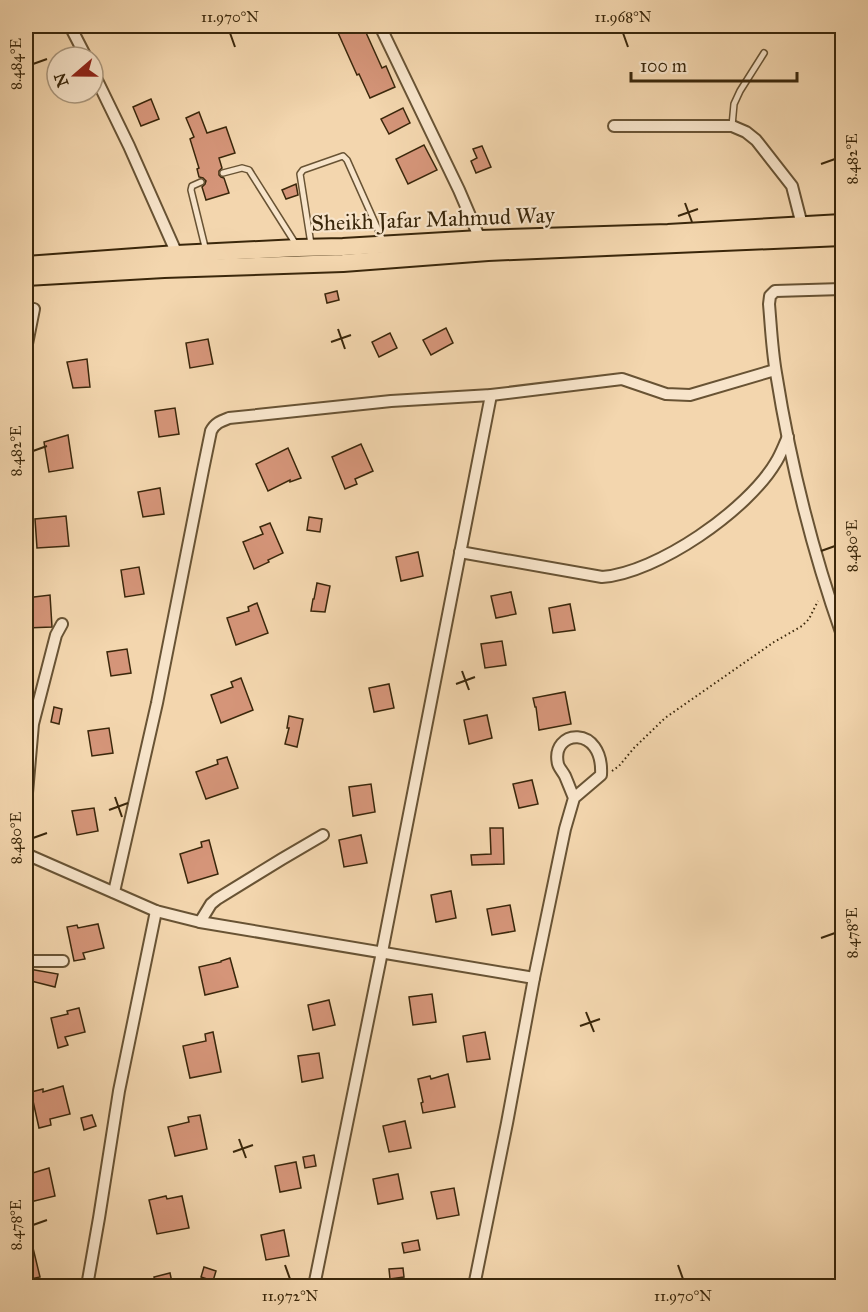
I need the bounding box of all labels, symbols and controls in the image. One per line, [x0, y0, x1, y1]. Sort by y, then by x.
text: 11.970°N [201, 8, 259, 26]
text: 11.968°N [595, 8, 652, 26]
text: 8.484°E [7, 38, 25, 90]
north arrow [45, 45, 105, 105]
scale bar [631, 45, 798, 83]
text: 100 m [640, 55, 687, 77]
text: N [50, 70, 73, 90]
text: 8.482°E [843, 133, 861, 185]
street label: Sheikh Jafar Mahmud Way [311, 201, 556, 237]
text: 8.482°E [7, 425, 25, 477]
text: 8.480°E [843, 520, 861, 572]
text: 8.480°E [7, 812, 25, 864]
text: 8.478°E [843, 907, 861, 959]
text: 8.478°E [7, 1199, 25, 1251]
text: 11.972°N [262, 1287, 319, 1305]
text: 11.970°N [654, 1287, 712, 1305]

